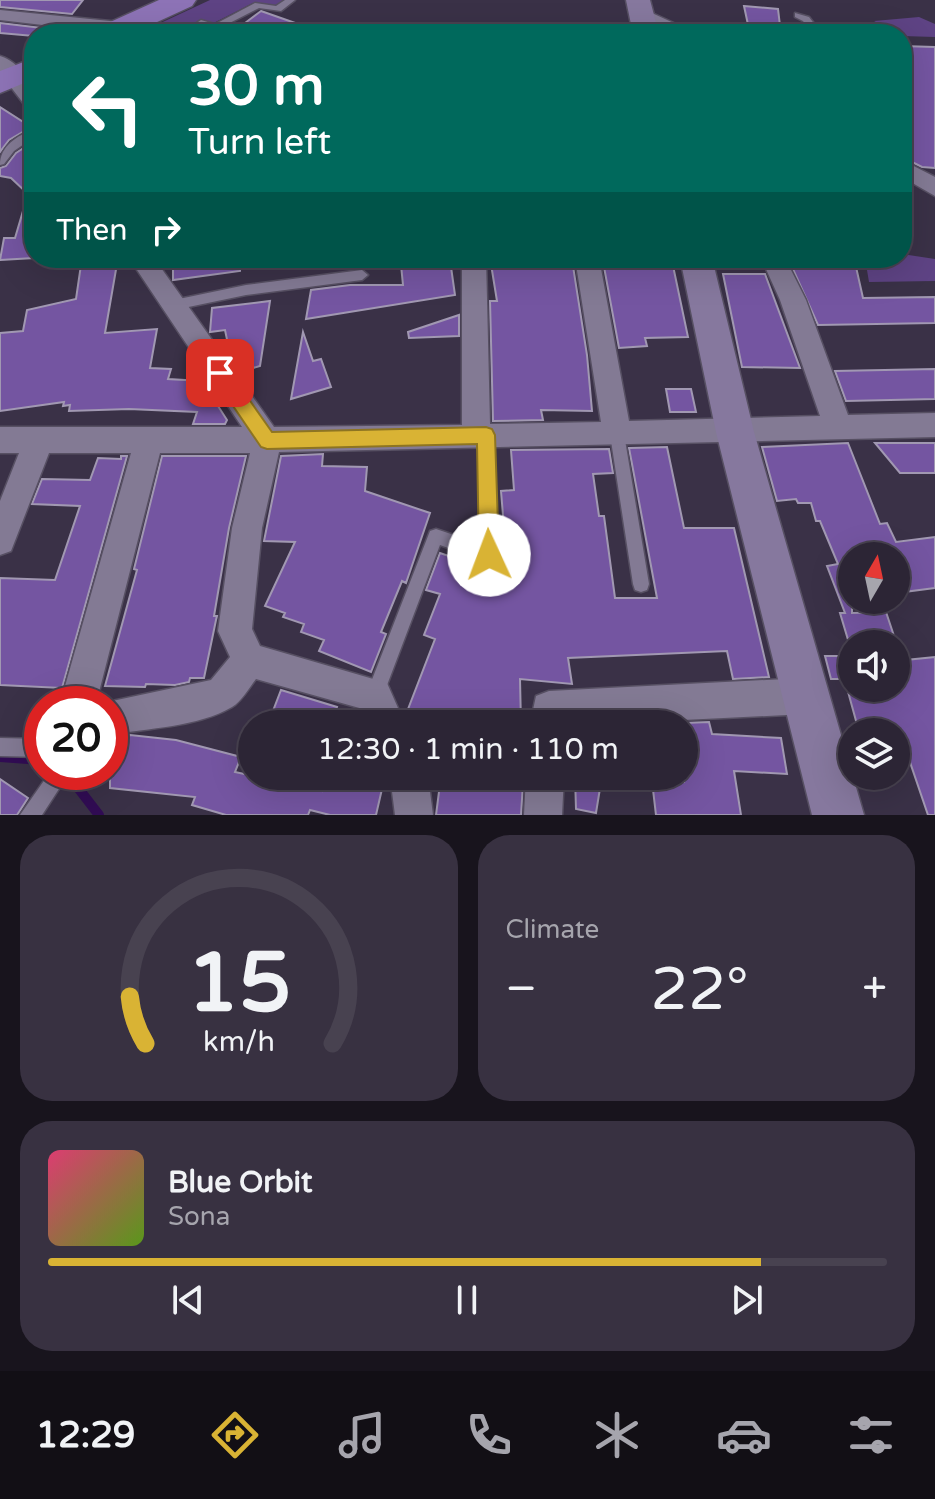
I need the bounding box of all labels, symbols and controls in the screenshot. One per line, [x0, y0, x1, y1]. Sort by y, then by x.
text: 30 m [188, 53, 324, 120]
icon: left [56, 56, 160, 160]
text: Turn left [188, 121, 331, 164]
icon: right [144, 208, 188, 252]
text: Then [56, 212, 128, 249]
pin [186, 339, 254, 407]
icon: arrive [198, 351, 242, 395]
position arrow [447, 513, 531, 597]
north arrow [838, 542, 910, 614]
map controls [838, 542, 910, 790]
button: sound [838, 630, 910, 702]
speed limit sign: 20 [24, 686, 128, 790]
button: layers [838, 718, 910, 790]
text: 12:30 · 1 min · 110 m [317, 731, 619, 768]
text: Climate [506, 914, 599, 945]
text: 15 [187, 934, 291, 1034]
text: 22° [651, 954, 749, 1026]
text: − [506, 963, 537, 1016]
text: + [862, 963, 887, 1016]
text: km/h [203, 1025, 275, 1059]
text: Blue Orbit [168, 1164, 313, 1201]
text: Sona [168, 1201, 230, 1232]
icon: previous [166, 1278, 210, 1322]
icon: pause [445, 1278, 489, 1322]
icon: next [725, 1278, 769, 1322]
icon: directions [207, 1407, 263, 1463]
icon: music [334, 1407, 390, 1463]
icon: phone [461, 1407, 517, 1463]
icon: climate [589, 1407, 645, 1463]
icon: car [716, 1407, 772, 1463]
icon: filters [843, 1407, 899, 1463]
text: 12:29 [36, 1414, 135, 1457]

